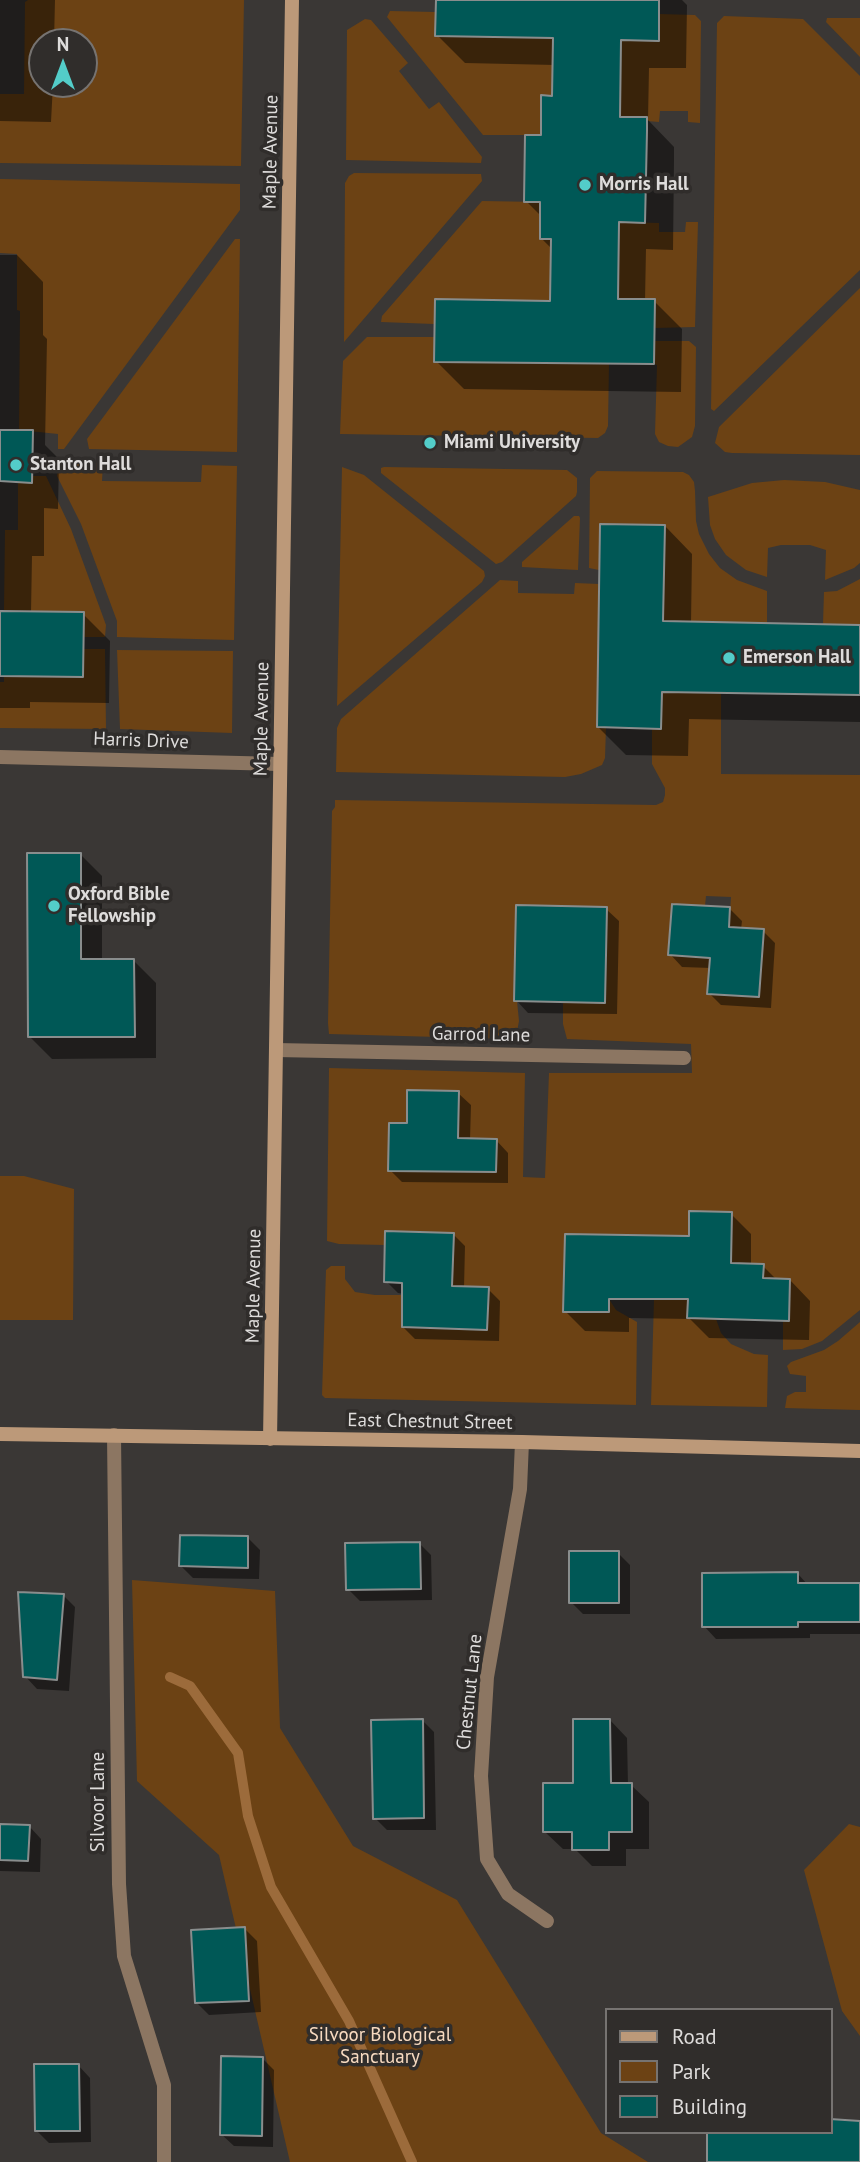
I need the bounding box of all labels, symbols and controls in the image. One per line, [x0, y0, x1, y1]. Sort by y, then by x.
north arrow [28, 28, 98, 98]
text: N [57, 32, 69, 56]
street label: Maple Avenue [259, 95, 283, 209]
place label: Morris Hall [599, 174, 689, 196]
marker: Morris Hall [577, 177, 593, 193]
place label: Miami University [444, 432, 580, 454]
marker: Miami University [422, 435, 438, 451]
place label: Stanton Hall [30, 454, 131, 476]
marker: Stanton Hall [8, 457, 24, 473]
place label: Emerson Hall [743, 647, 851, 669]
marker: Emerson Hall [721, 650, 737, 666]
street label: Maple Avenue [250, 662, 274, 776]
street label: Harris Drive [93, 728, 189, 754]
place label: Oxford Bible Fellowship [68, 884, 170, 928]
marker: Oxford Bible Fellowship [46, 898, 62, 914]
street label: Garrod Lane [432, 1023, 530, 1047]
street label: Maple Avenue [242, 1229, 266, 1343]
street label: East Chestnut Street [347, 1409, 513, 1435]
street label: Chestnut Lane [453, 1633, 487, 1751]
street label: Silvoor Lane [88, 1752, 110, 1852]
legend [604, 2008, 832, 2134]
text: Road [672, 2023, 716, 2050]
park label: Silvoor Biological Sanctuary [309, 2025, 451, 2069]
text: Park [672, 2058, 711, 2085]
text: Building [672, 2093, 747, 2120]

